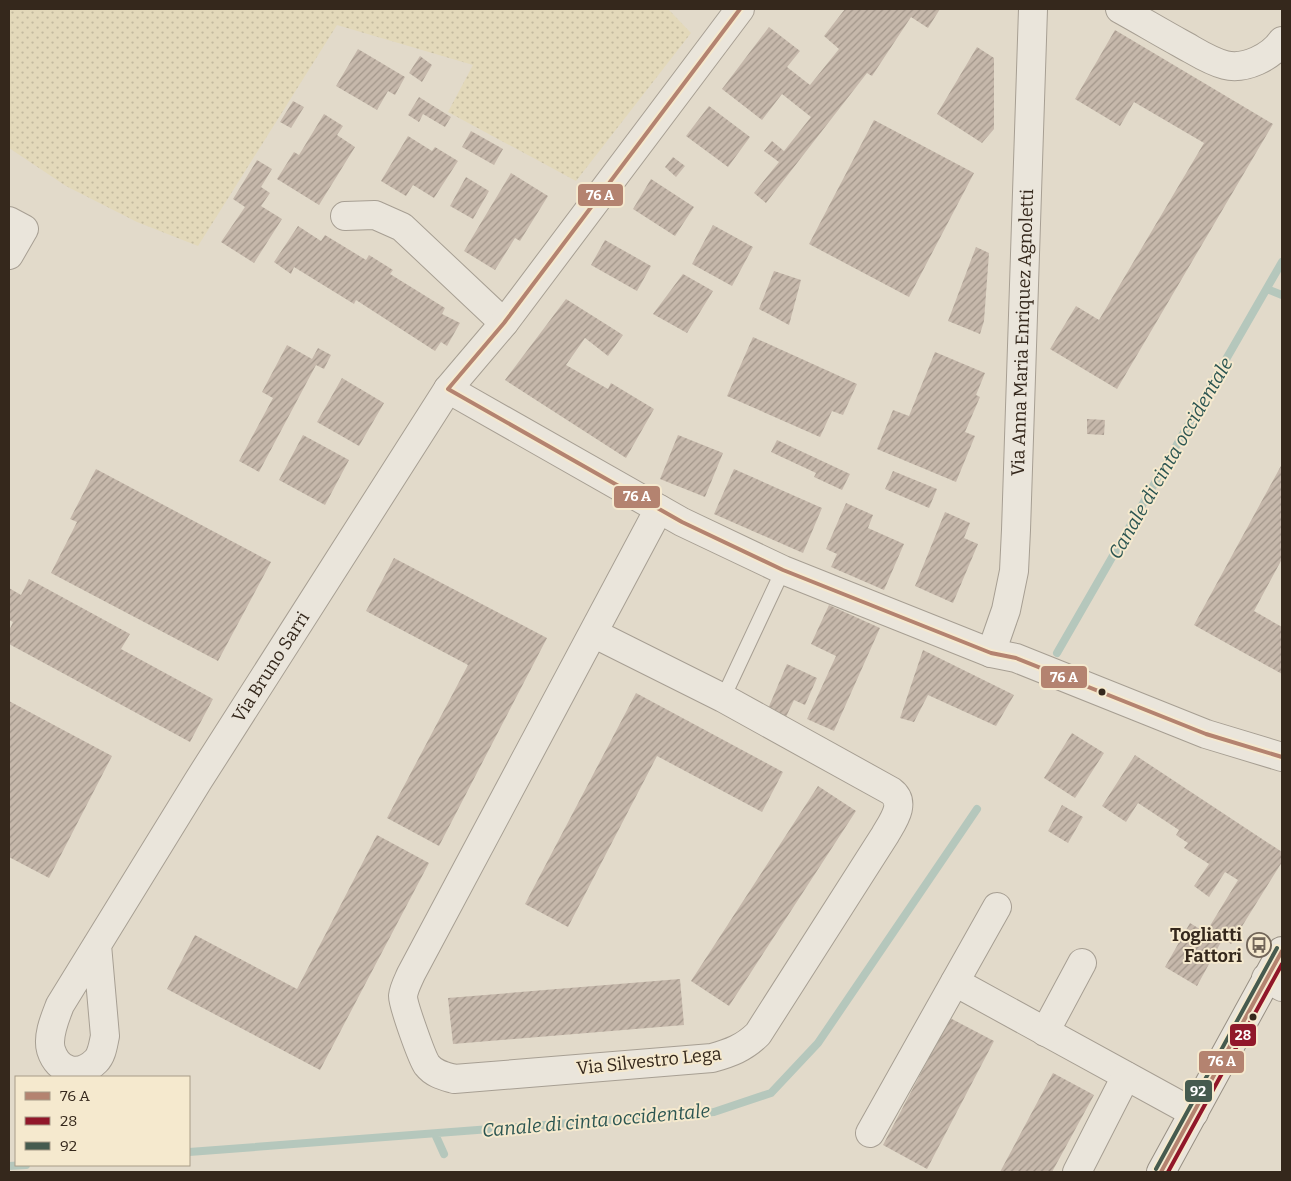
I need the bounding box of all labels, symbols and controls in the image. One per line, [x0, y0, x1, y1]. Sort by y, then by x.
line badge: 76 A [577, 183, 624, 207]
text: 76 A [586, 187, 614, 204]
street label: Via Anna Maria Enriquez Agnoletti [1007, 188, 1038, 477]
water label: Canale di cinta occidentale [1103, 353, 1238, 563]
line badge: 76 A [613, 485, 661, 509]
text: 76 A [623, 488, 651, 505]
street label: Via Bruno Sarri [227, 607, 314, 726]
line badge: 76 A [1040, 665, 1088, 689]
text: 76 A [1050, 669, 1078, 686]
unlabelled marker [1097, 687, 1107, 697]
place label: Togliatti Fattori [1170, 924, 1242, 967]
bus stop icon: Togliatti Fattori [1246, 932, 1272, 958]
unlabelled marker [1248, 1012, 1258, 1022]
line badge: 28 [1229, 1023, 1257, 1047]
text: 28 [1235, 1027, 1251, 1044]
street label: Via Silvestro Lega [575, 1042, 723, 1080]
line badge: 76 A [1198, 1050, 1245, 1074]
text: 76 A [1208, 1053, 1236, 1070]
legend [15, 1076, 190, 1166]
line badge: 92 [1184, 1079, 1213, 1103]
text: 92 [1190, 1083, 1206, 1100]
text: 76 A [60, 1087, 90, 1105]
water label: Canale di cinta occidentale [481, 1099, 711, 1142]
text: 28 [60, 1112, 77, 1130]
text: 92 [60, 1137, 77, 1155]

